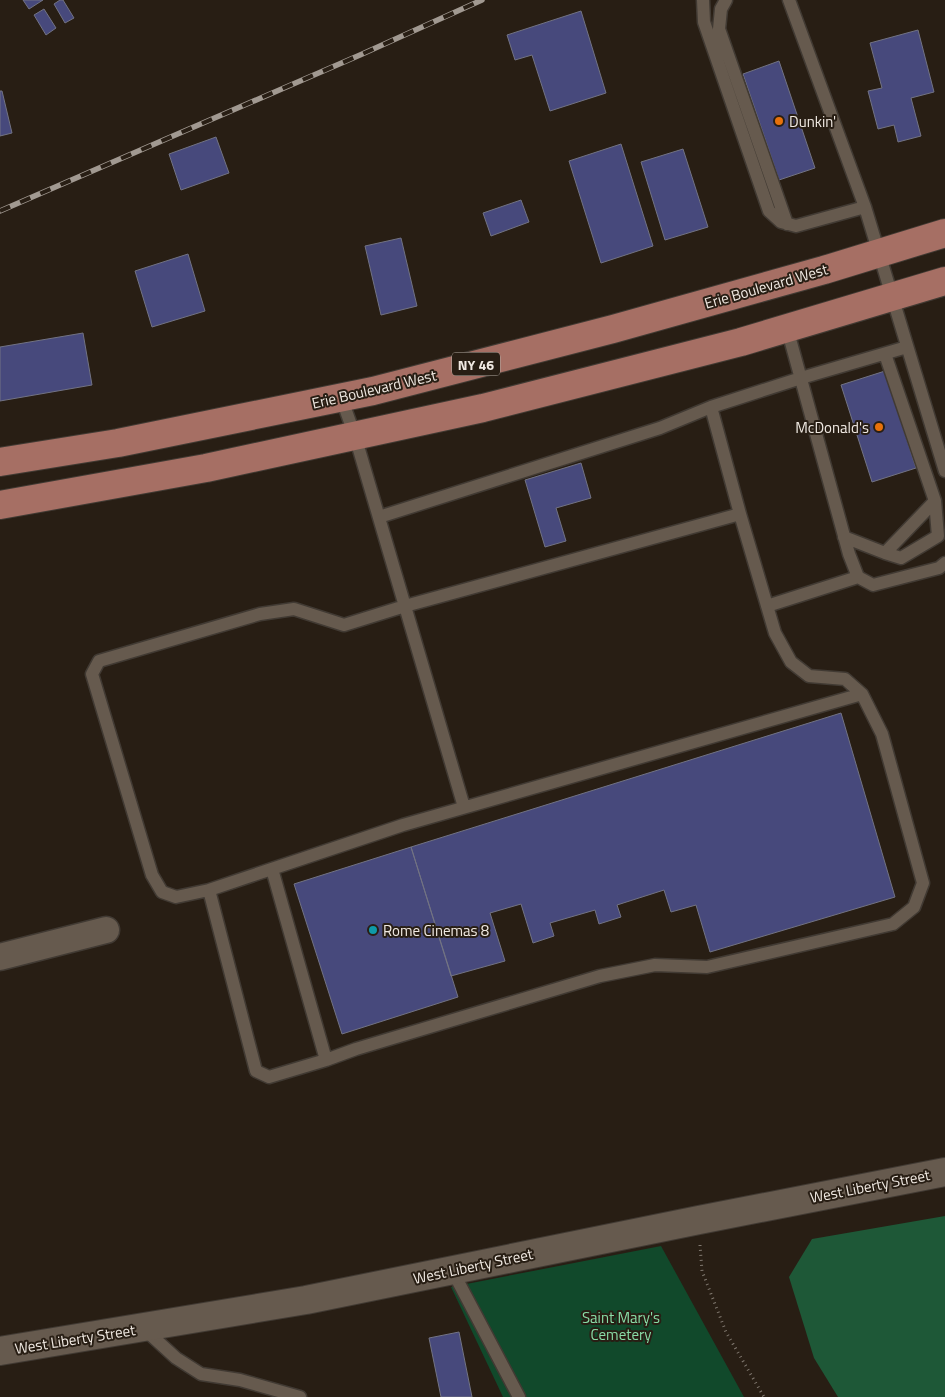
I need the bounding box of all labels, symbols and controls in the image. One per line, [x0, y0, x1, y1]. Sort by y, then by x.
place label: Dunkin' [789, 110, 836, 133]
marker: Dunkin' [773, 115, 785, 127]
street label: Erie Boulevard West [702, 257, 831, 315]
road number: NY 46 [452, 352, 500, 376]
street label: Erie Boulevard West [309, 363, 439, 415]
place label: McDonald's [795, 416, 869, 439]
marker: McDonald's [873, 421, 885, 433]
place label: Rome Cinemas 8 [383, 919, 489, 942]
marker: Rome Cinemas 8 [367, 924, 379, 936]
street label: West Liberty Street [808, 1163, 933, 1209]
street label: West Liberty Street [411, 1242, 536, 1290]
park label: Saint Mary's Cemetery [582, 1306, 660, 1346]
street label: West Liberty Street [13, 1318, 138, 1360]

